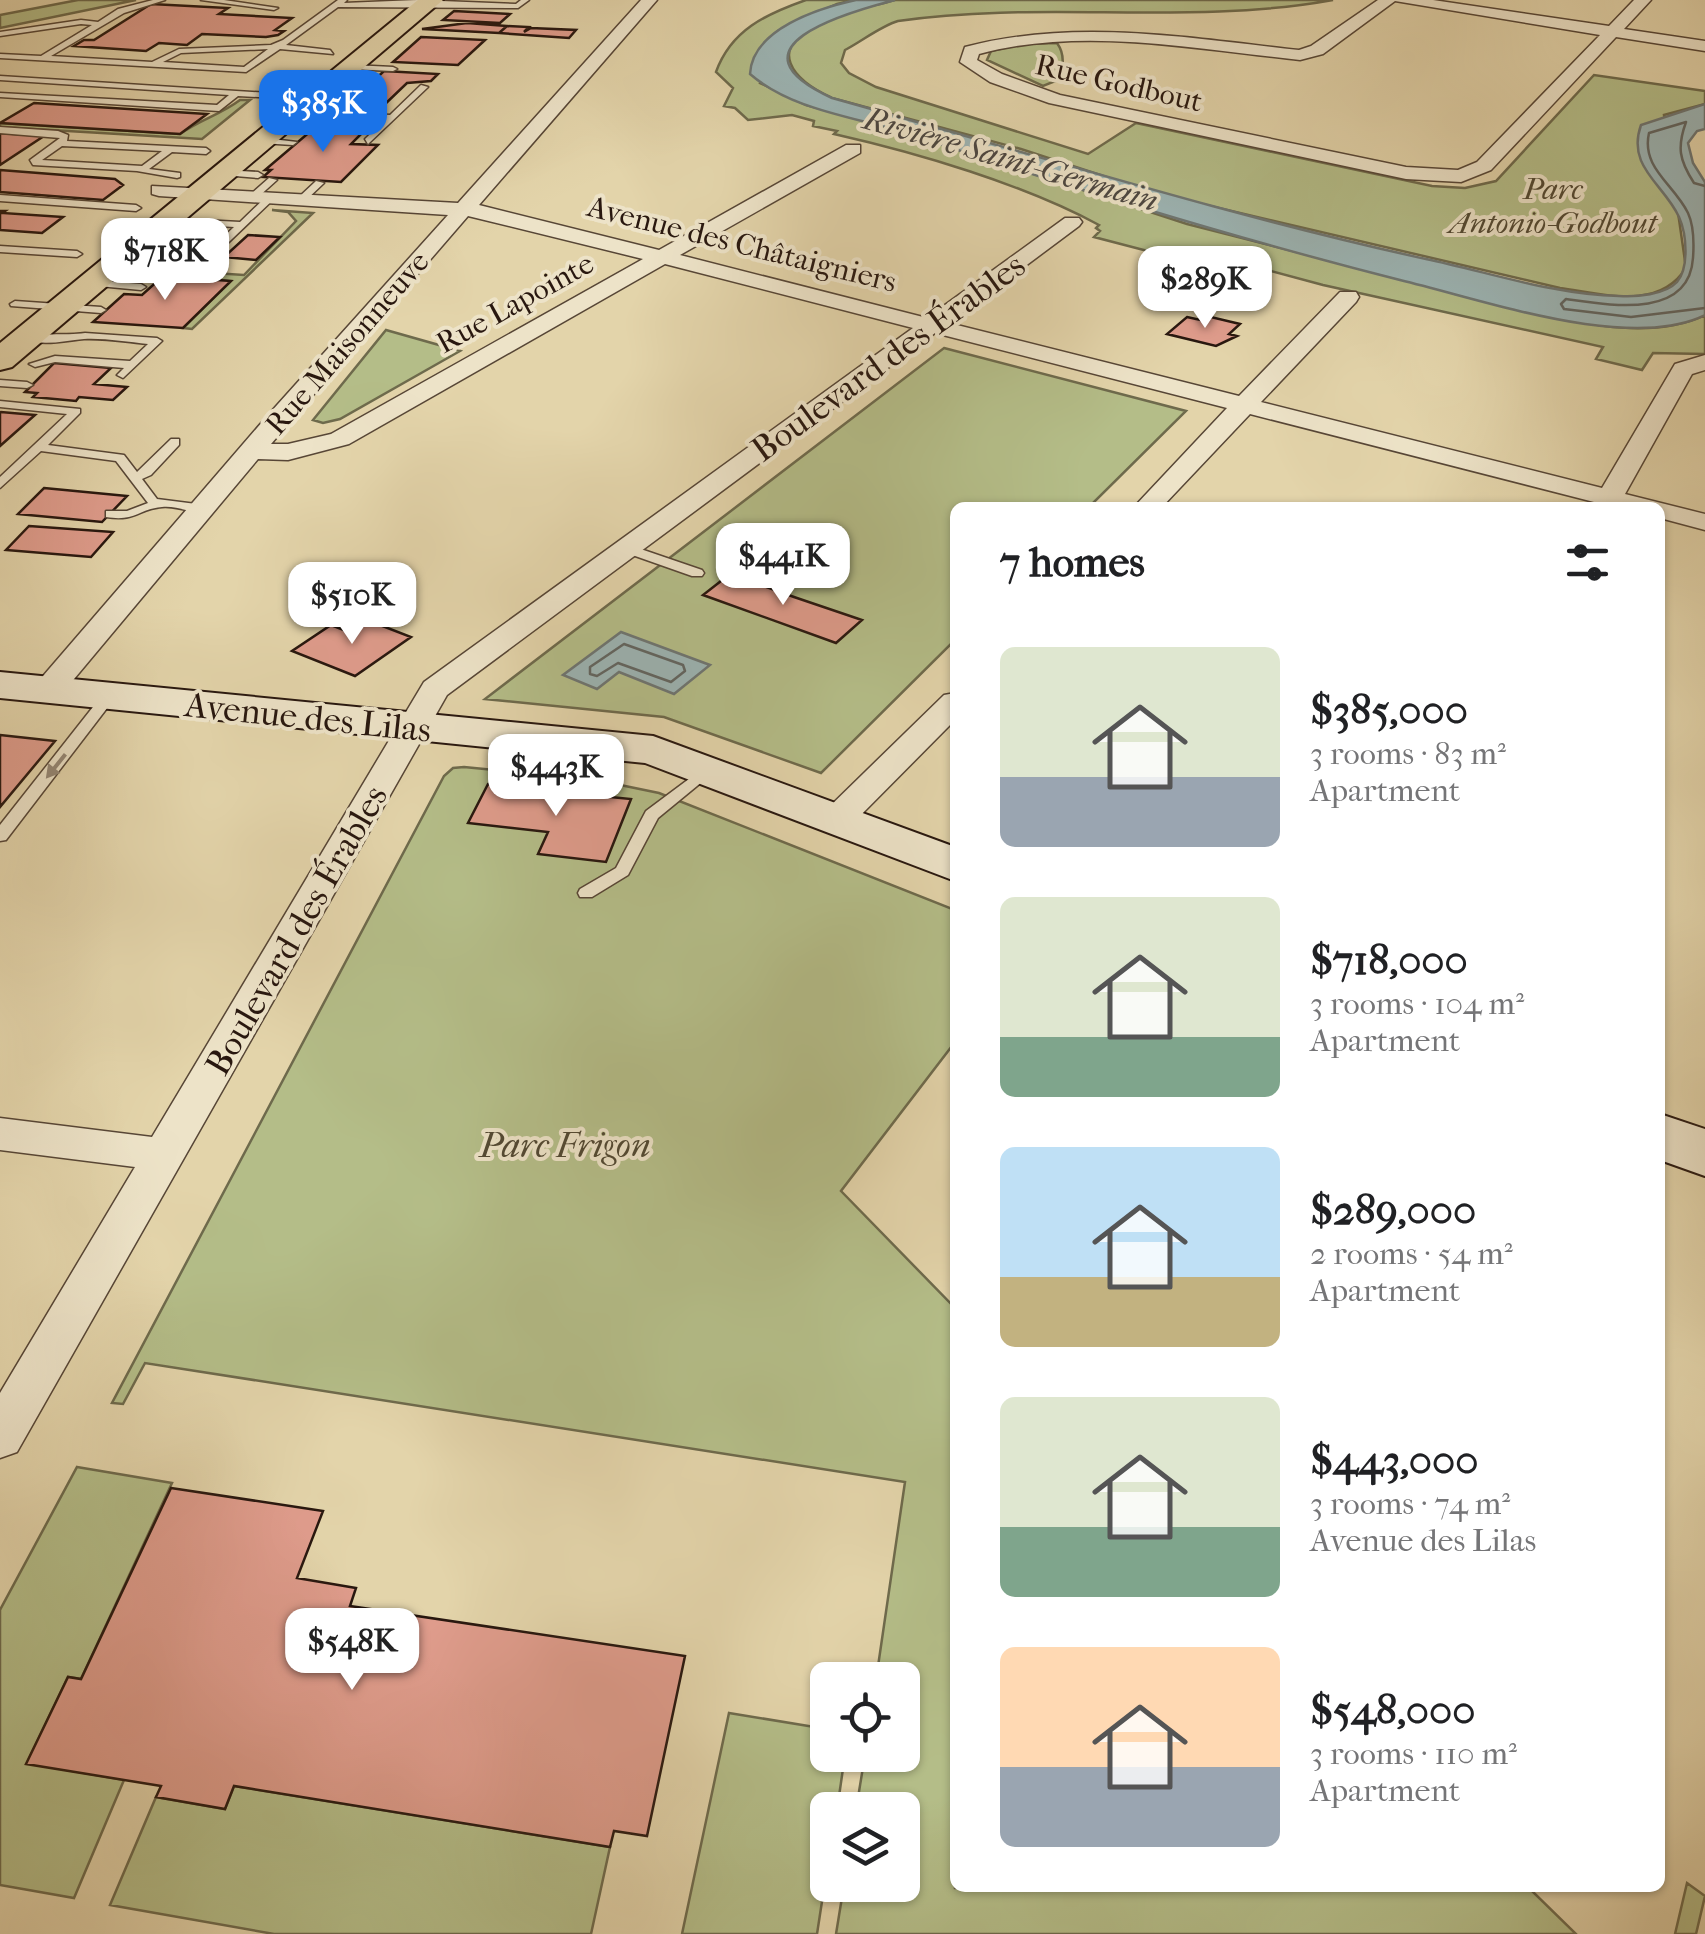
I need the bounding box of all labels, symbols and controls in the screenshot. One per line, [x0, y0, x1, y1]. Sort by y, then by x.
street label: Rue Godbout [1032, 47, 1206, 120]
pin: $385K [253, 70, 393, 155]
text: $385K [281, 84, 365, 121]
water label: Rivière Saint-Germain [858, 99, 1162, 219]
park label: Parc Antonio-Godbout [1445, 172, 1659, 241]
street label: Avenue des Châtaigniers [583, 189, 900, 300]
pin: $718K [95, 218, 235, 303]
text: $718K [123, 232, 207, 269]
street label: Boulevard des Érables [743, 244, 1033, 470]
street label: Rue Maisonneuve [258, 245, 437, 442]
street label: Rue Lapointe [431, 246, 600, 361]
pin: $289K [1135, 246, 1275, 331]
text: $289K [1160, 260, 1250, 297]
pin: $441K [713, 523, 853, 608]
icon: filters [1560, 535, 1615, 590]
text: $441K [738, 537, 828, 574]
text: 7 homes [1000, 538, 1145, 587]
pin: $510K [282, 562, 422, 647]
text: $510K [310, 576, 394, 613]
street label: Avenue des Lilas [181, 684, 433, 751]
text: $385,000 [1310, 686, 1468, 735]
icon: home [1080, 687, 1200, 807]
pin: $443K [486, 734, 626, 819]
text: 3 rooms · 83 m² [1310, 735, 1506, 772]
text: $443K [510, 748, 602, 785]
one-way arrow [46, 754, 67, 779]
text: Apartment [1310, 772, 1460, 809]
street label: Boulevard des Érables [196, 778, 396, 1082]
text: $718,000 [1310, 936, 1468, 985]
icon: home [1080, 937, 1200, 1057]
text: 3 rooms · 104 m² [1310, 985, 1524, 1022]
text: Apartment [1310, 1022, 1460, 1059]
park label: Parc Frigon [477, 1125, 651, 1166]
text: $289,000 [1310, 1186, 1476, 1235]
icon: home [1080, 1187, 1200, 1307]
text: 2 rooms · 54 m² [1310, 1235, 1513, 1272]
text: Apartment [1310, 1272, 1460, 1309]
text: $443,000 [1310, 1436, 1478, 1485]
icon: home [1080, 1437, 1200, 1557]
text: 3 rooms · 74 m² [1310, 1485, 1510, 1522]
text: Avenue des Lilas [1310, 1522, 1536, 1559]
pin: $548K [282, 1608, 422, 1693]
text: $548K [307, 1622, 397, 1659]
map controls [810, 1662, 920, 1902]
button: locate [810, 1662, 920, 1772]
text: $548,000 [1310, 1686, 1475, 1735]
icon: home [1080, 1687, 1200, 1807]
text: 3 rooms · 110 m² [1310, 1735, 1517, 1772]
text: Apartment [1310, 1772, 1460, 1809]
button: layers [810, 1792, 920, 1902]

